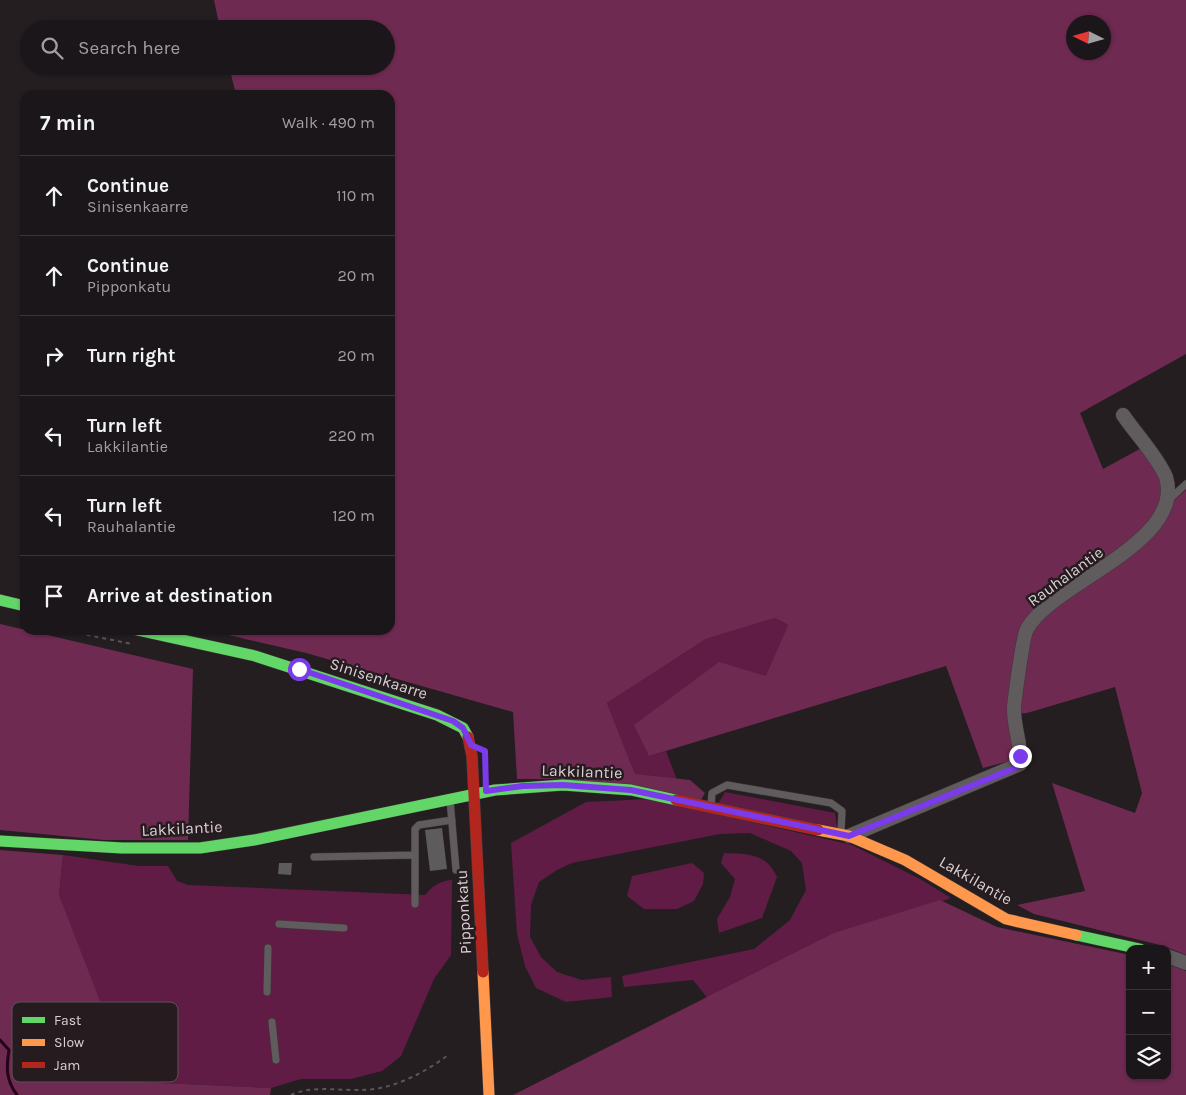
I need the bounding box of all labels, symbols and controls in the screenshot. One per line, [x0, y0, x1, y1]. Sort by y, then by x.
north arrow [1066, 15, 1111, 60]
search box [20, 20, 395, 75]
icon: search [38, 34, 66, 62]
text: Search here [78, 37, 180, 59]
text: 7 min [40, 111, 96, 135]
text: Walk · 490 m [282, 113, 375, 132]
text: Continue [87, 175, 169, 197]
icon: ahead [40, 182, 68, 210]
text: 110 m [336, 186, 375, 205]
text: Sinisenkaarre [87, 197, 189, 216]
text: Continue [87, 255, 169, 277]
icon: ahead [40, 262, 68, 290]
text: 20 m [337, 266, 375, 285]
text: Pipponkatu [87, 277, 171, 296]
icon: right [40, 342, 68, 370]
text: Turn right [87, 345, 176, 367]
text: 20 m [337, 346, 375, 365]
text: Turn left [87, 415, 162, 437]
icon: left [40, 422, 68, 450]
text: 220 m [328, 426, 375, 445]
text: Lakkilantie [87, 437, 168, 456]
text: Turn left [87, 495, 162, 517]
icon: left [40, 502, 68, 530]
text: 120 m [332, 506, 375, 525]
text: Rauhalantie [87, 517, 176, 536]
street label: Rauhalantie [1024, 543, 1107, 610]
icon: arrive [40, 582, 68, 610]
text: Arrive at destination [87, 585, 273, 607]
street label: Sinisenkaarre [328, 654, 430, 703]
route start [288, 658, 311, 681]
route end [1009, 745, 1032, 768]
street label: Lakkilantie [541, 761, 623, 782]
street label: Lakkilantie [141, 817, 223, 840]
street label: Lakkilantie [936, 852, 1016, 909]
street label: Pipponkatu [452, 869, 475, 955]
map controls [1126, 945, 1171, 1080]
button: + [1126, 945, 1171, 990]
button: − [1126, 990, 1171, 1035]
legend [12, 1002, 178, 1082]
text: Fast [54, 1012, 81, 1029]
text: Slow [54, 1034, 84, 1051]
button: layers [1126, 1035, 1171, 1080]
text: Jam [54, 1057, 80, 1074]

